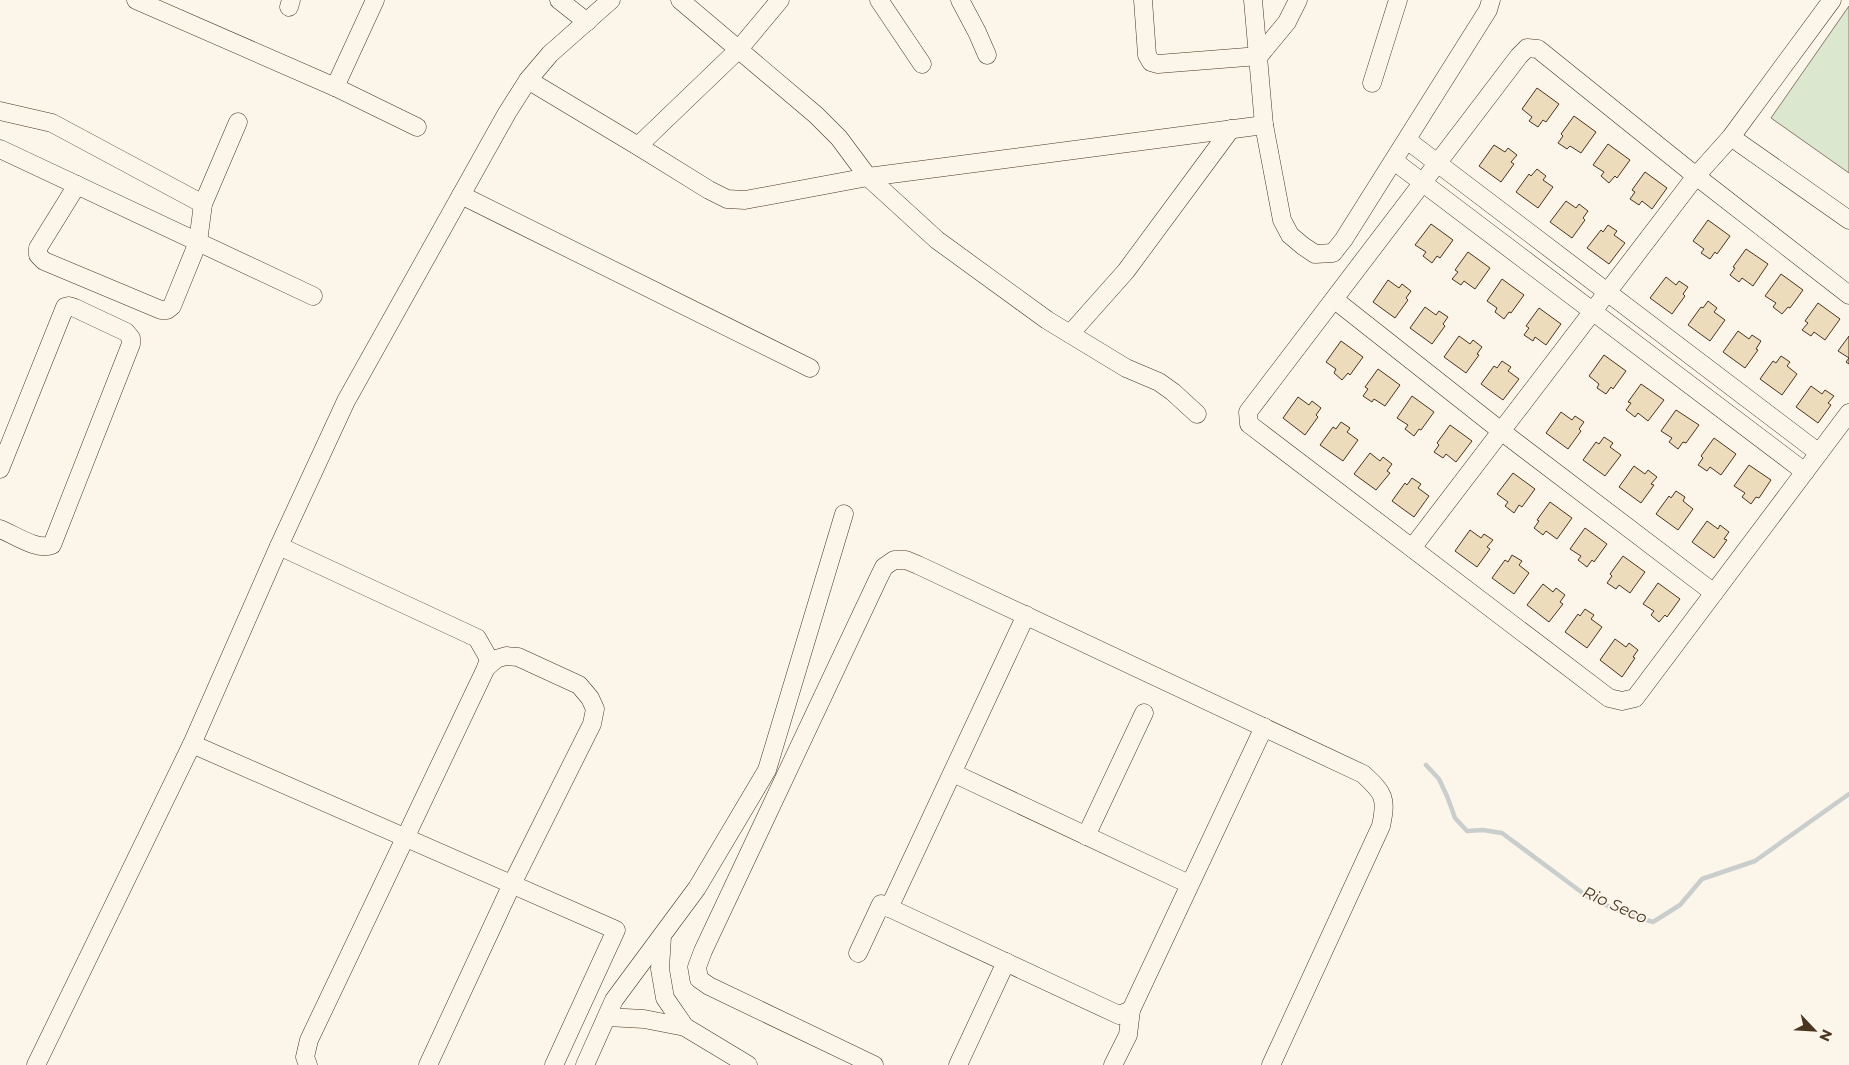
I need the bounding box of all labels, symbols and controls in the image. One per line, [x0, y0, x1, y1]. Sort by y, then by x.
water label: Rio Seco [1580, 882, 1650, 928]
north arrow [1789, 1005, 1839, 1055]
text: N [1815, 1027, 1836, 1044]

